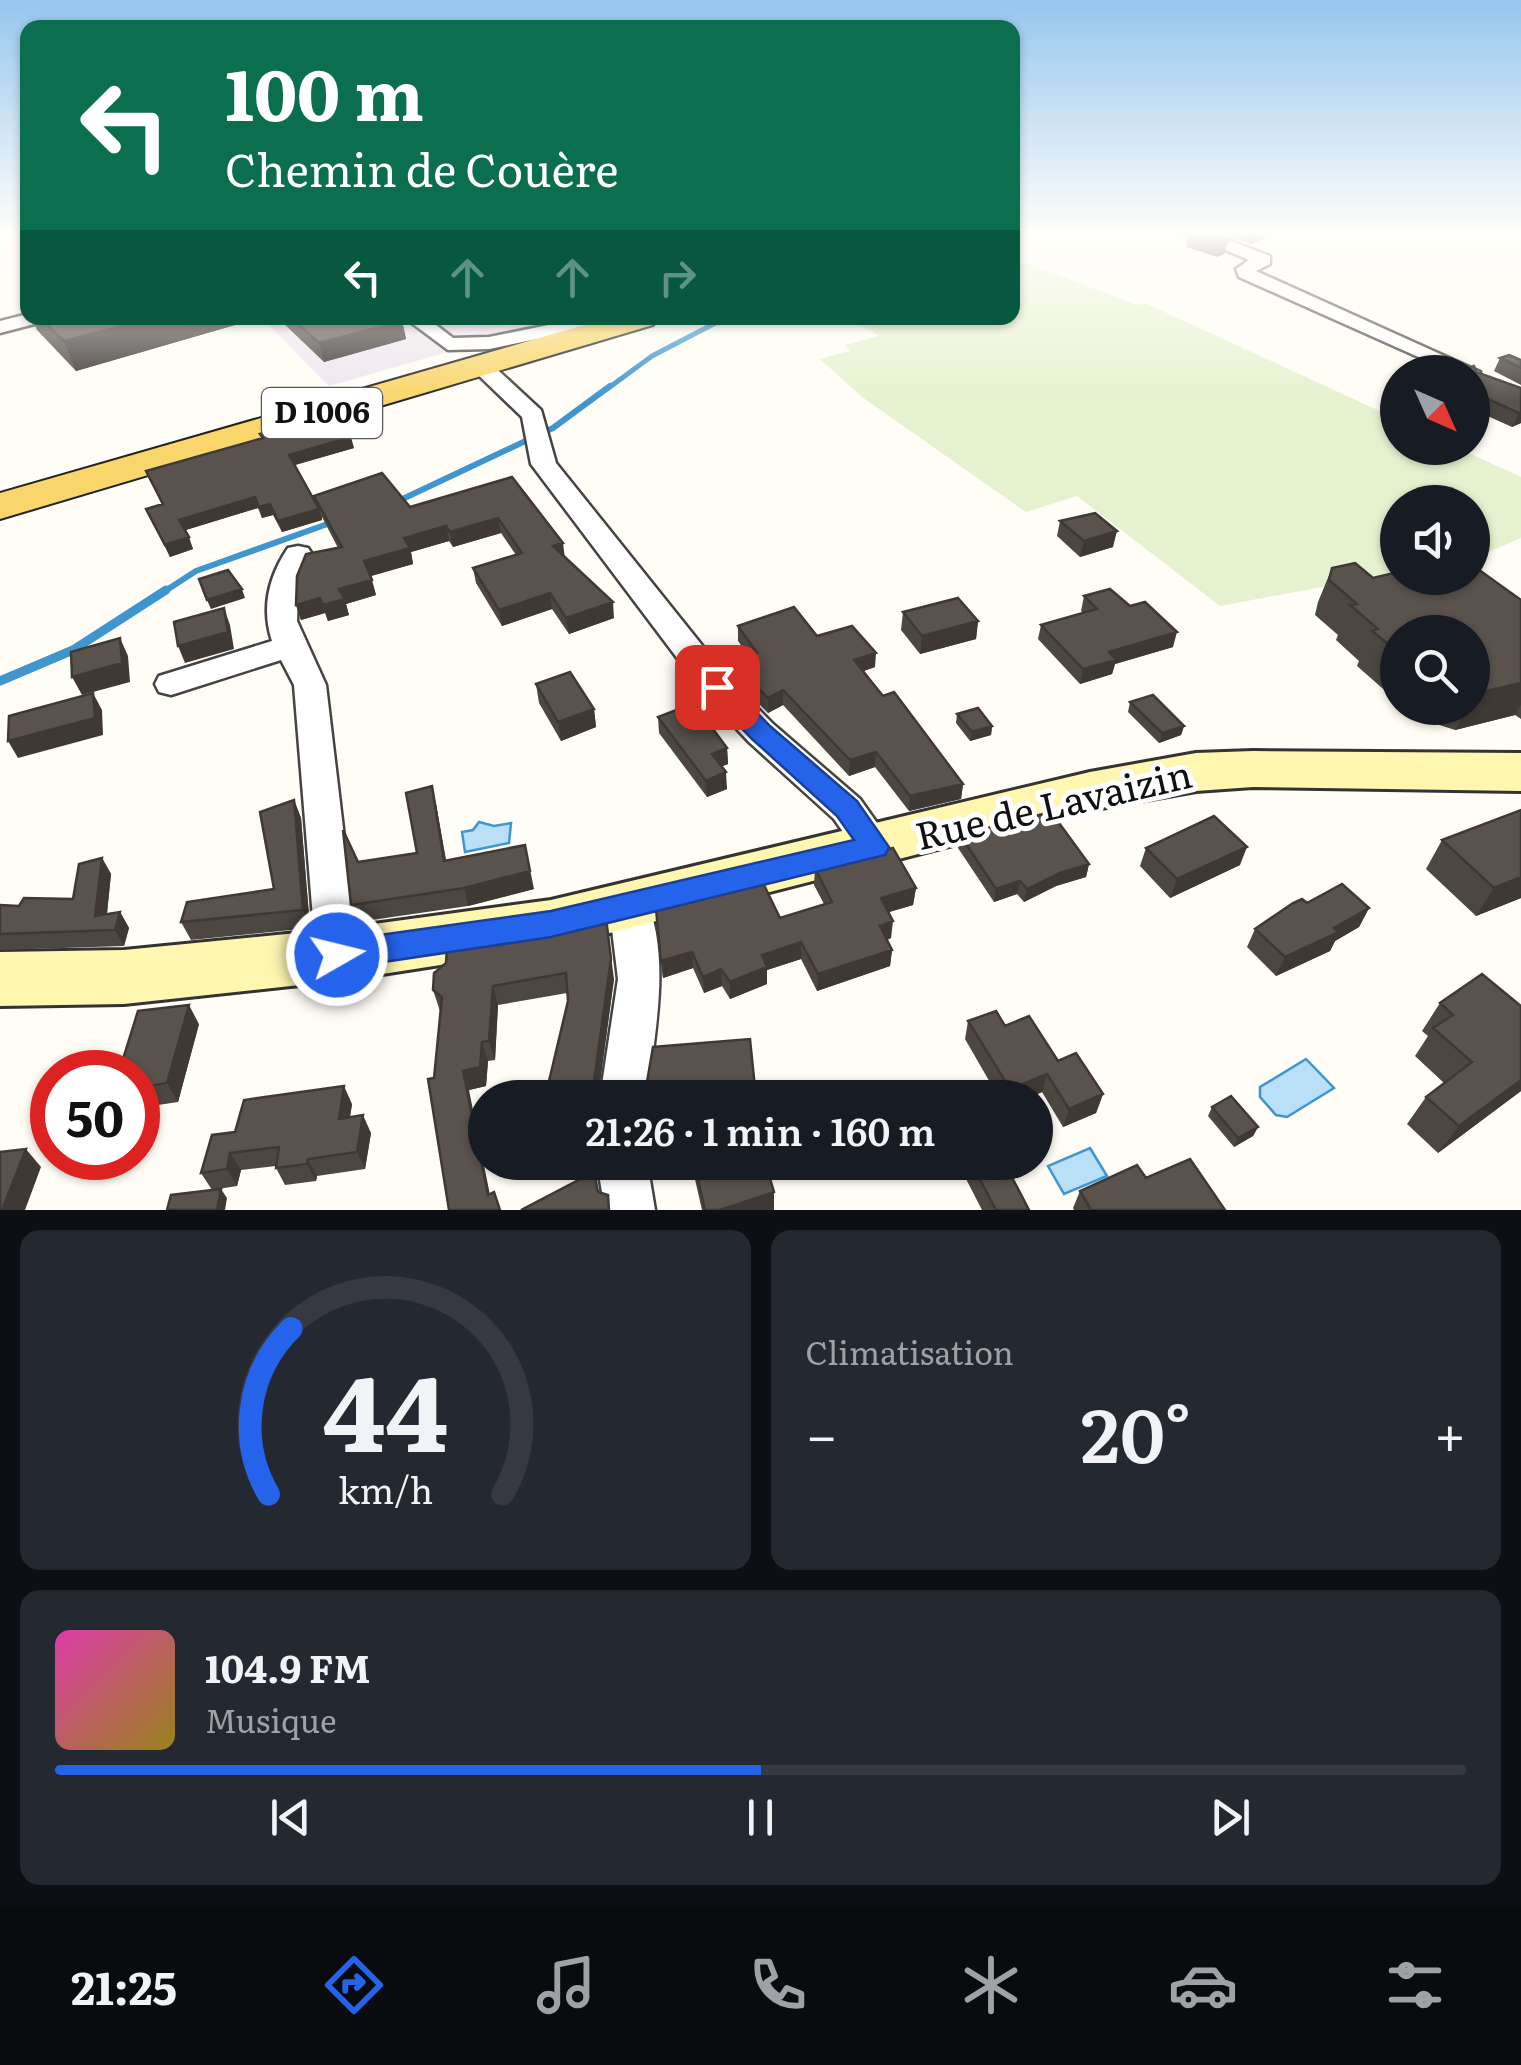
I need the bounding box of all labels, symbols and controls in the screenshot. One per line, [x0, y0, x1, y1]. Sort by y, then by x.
text: 100 m [225, 39, 424, 143]
icon: left [60, 60, 190, 190]
text: Chemin de Couère [225, 134, 619, 201]
icon: left [335, 250, 390, 305]
icon: ahead [440, 250, 495, 305]
icon: ahead [545, 250, 600, 305]
icon: right [650, 250, 705, 305]
north arrow [1380, 355, 1490, 465]
map controls [1380, 355, 1490, 725]
road number: D 1006 [262, 388, 382, 438]
button: sound [1380, 485, 1490, 595]
button: search [1380, 615, 1490, 725]
pin [675, 645, 760, 730]
icon: arrive [690, 660, 745, 715]
street label: Rue de Lavaizin [909, 743, 1197, 862]
position arrow [285, 903, 389, 1007]
speed limit sign: 50 [30, 1050, 160, 1180]
text: 21:26 · 1 min · 160 m [586, 1101, 935, 1158]
text: Climatisation [806, 1327, 1014, 1375]
text: 44 [323, 1330, 448, 1484]
text: 20° [1081, 1375, 1191, 1486]
text: − [806, 1391, 838, 1473]
text: + [1434, 1391, 1466, 1473]
text: km/h [338, 1462, 433, 1515]
text: 104.9 FM [205, 1638, 371, 1695]
text: Musique [205, 1695, 337, 1743]
icon: previous [263, 1790, 318, 1845]
icon: pause [733, 1790, 788, 1845]
icon: next [1203, 1790, 1258, 1845]
icon: directions [319, 1950, 389, 2020]
icon: music [531, 1950, 601, 2020]
icon: phone [743, 1950, 813, 2020]
icon: climate [956, 1950, 1026, 2020]
icon: car [1168, 1950, 1238, 2020]
icon: filters [1380, 1950, 1450, 2020]
text: 21:25 [71, 1952, 177, 2019]

